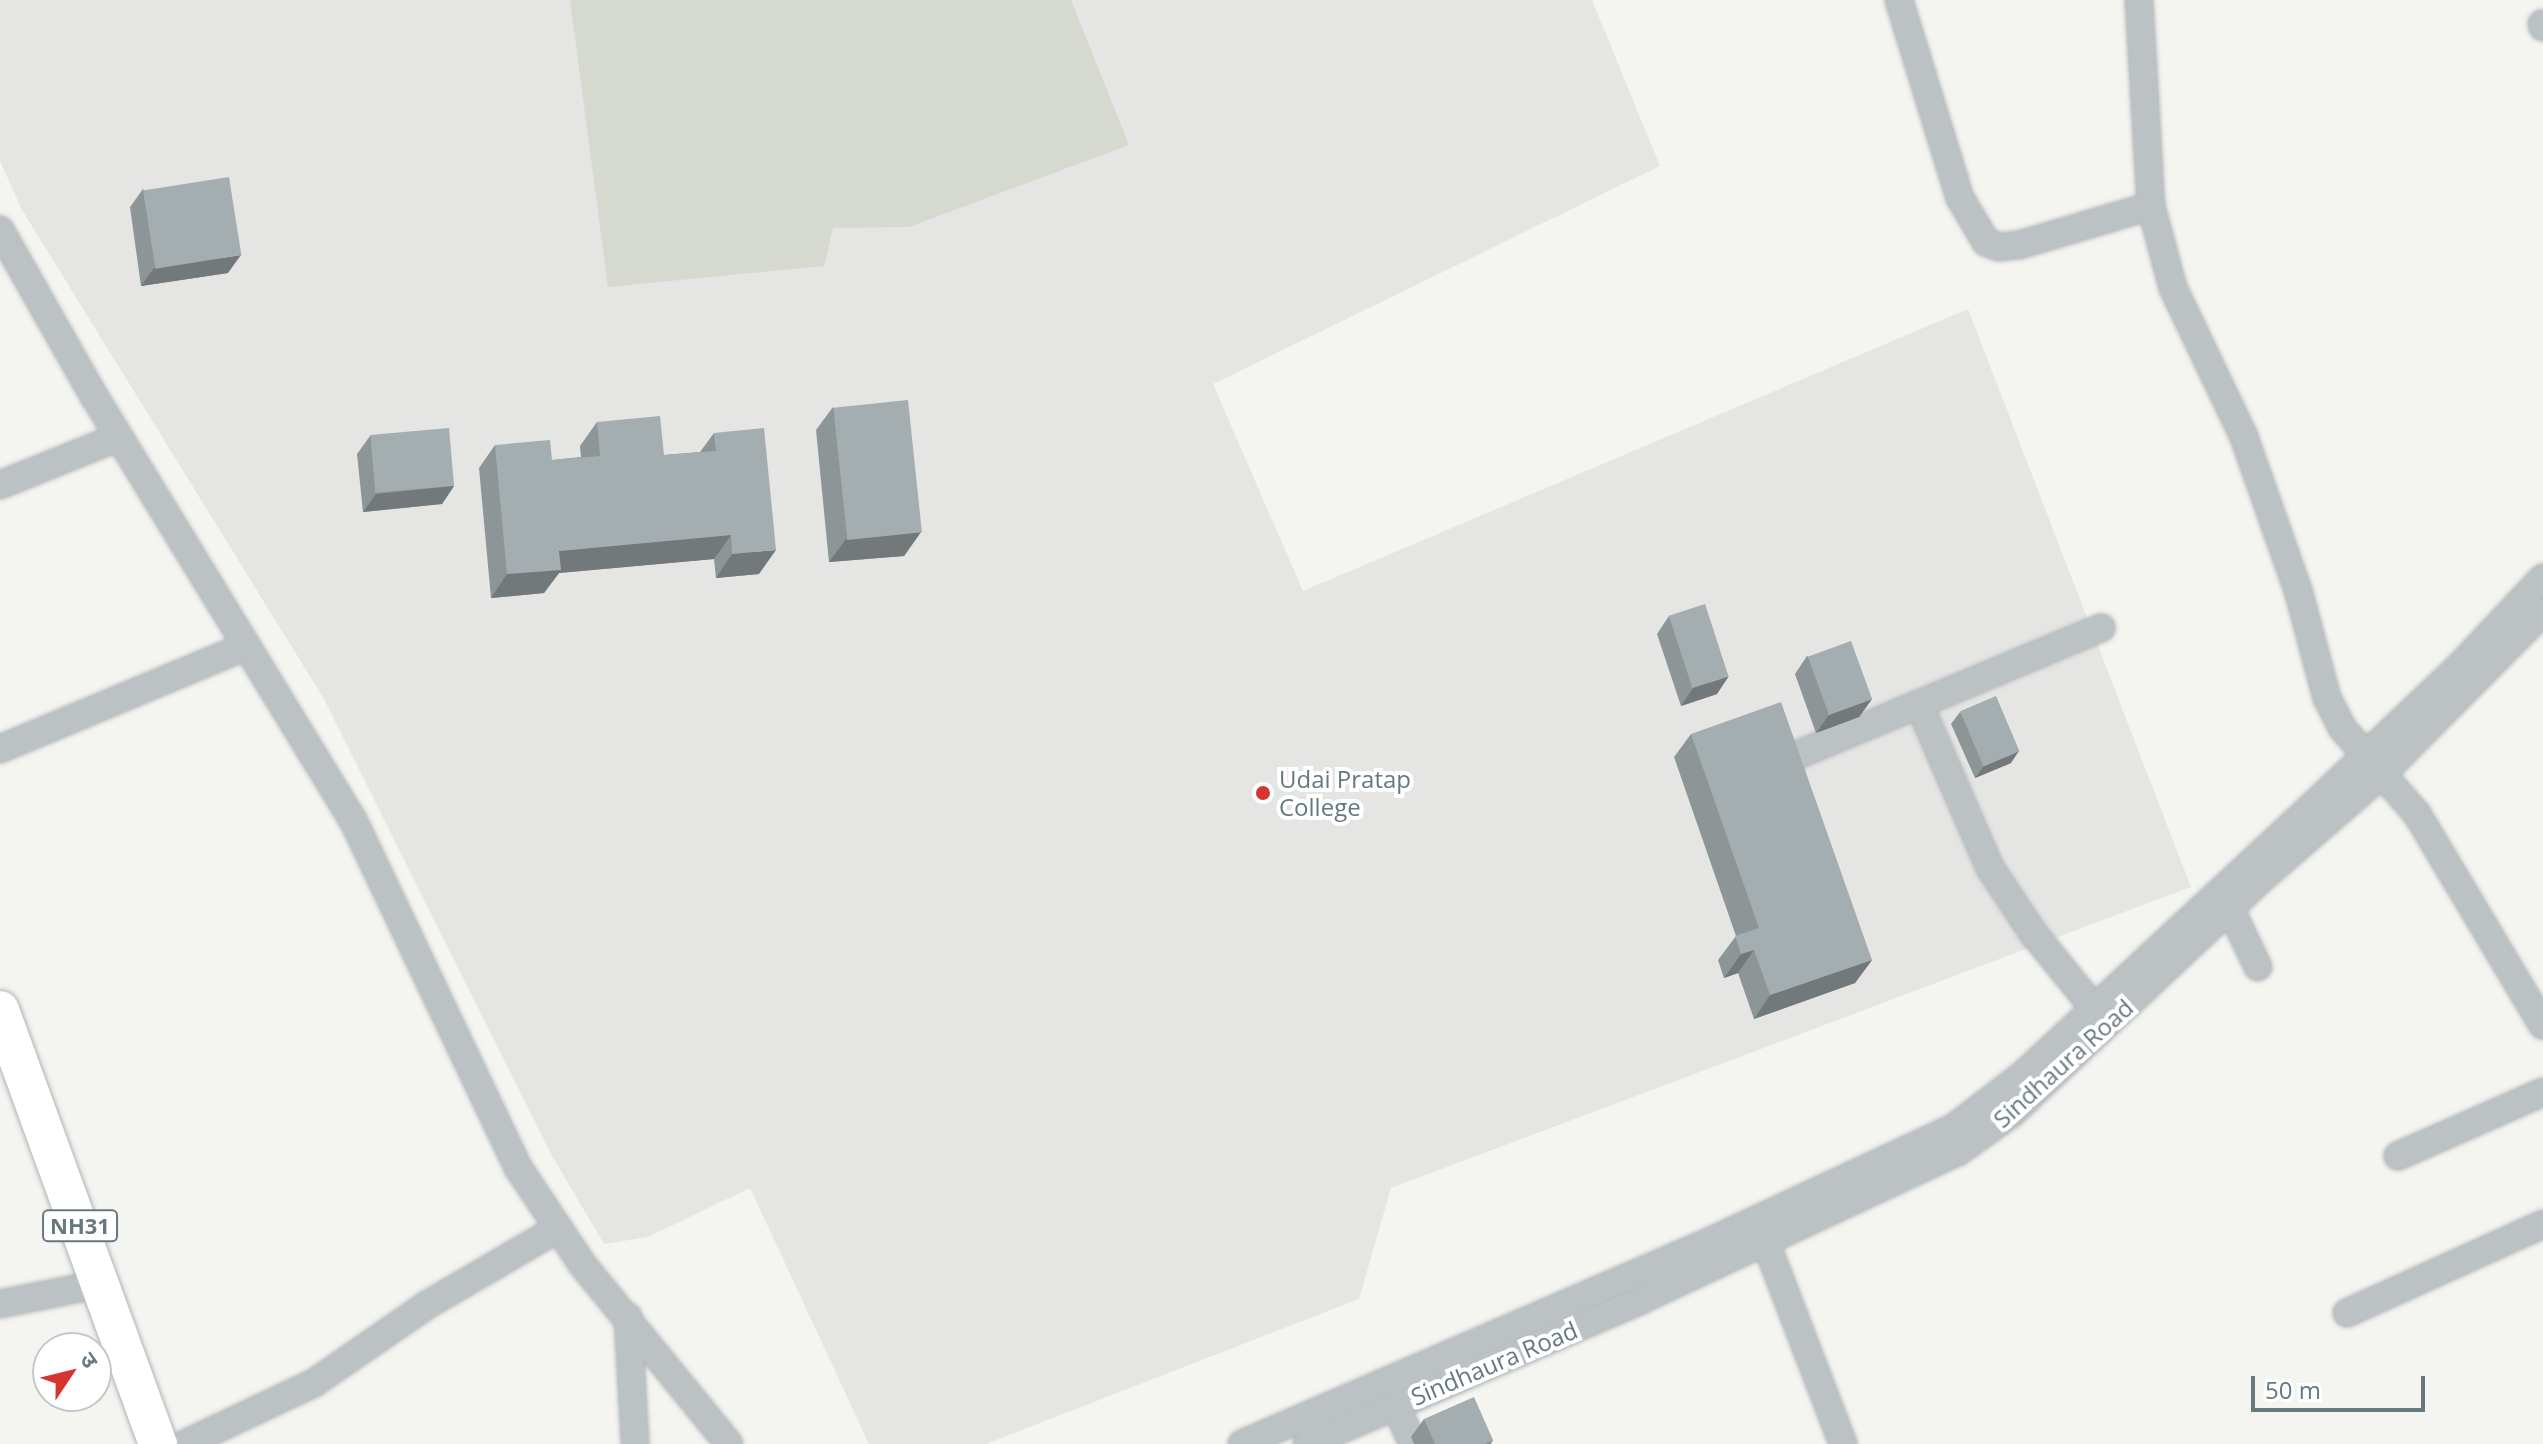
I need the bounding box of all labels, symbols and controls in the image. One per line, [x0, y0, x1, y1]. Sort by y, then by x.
place label: Udai Pratap College [1279, 765, 1411, 821]
marker: Udai Pratap College [1254, 784, 1272, 802]
street label: Sindhaura Road [1987, 993, 2139, 1133]
road number: NH31 [42, 1208, 118, 1244]
street label: Sindhaura Road [1406, 1315, 1582, 1411]
north arrow [32, 1332, 112, 1412]
text: उ [74, 1346, 106, 1373]
scale bar [2255, 1360, 2429, 1410]
text: 50 m [2265, 1373, 2321, 1406]

